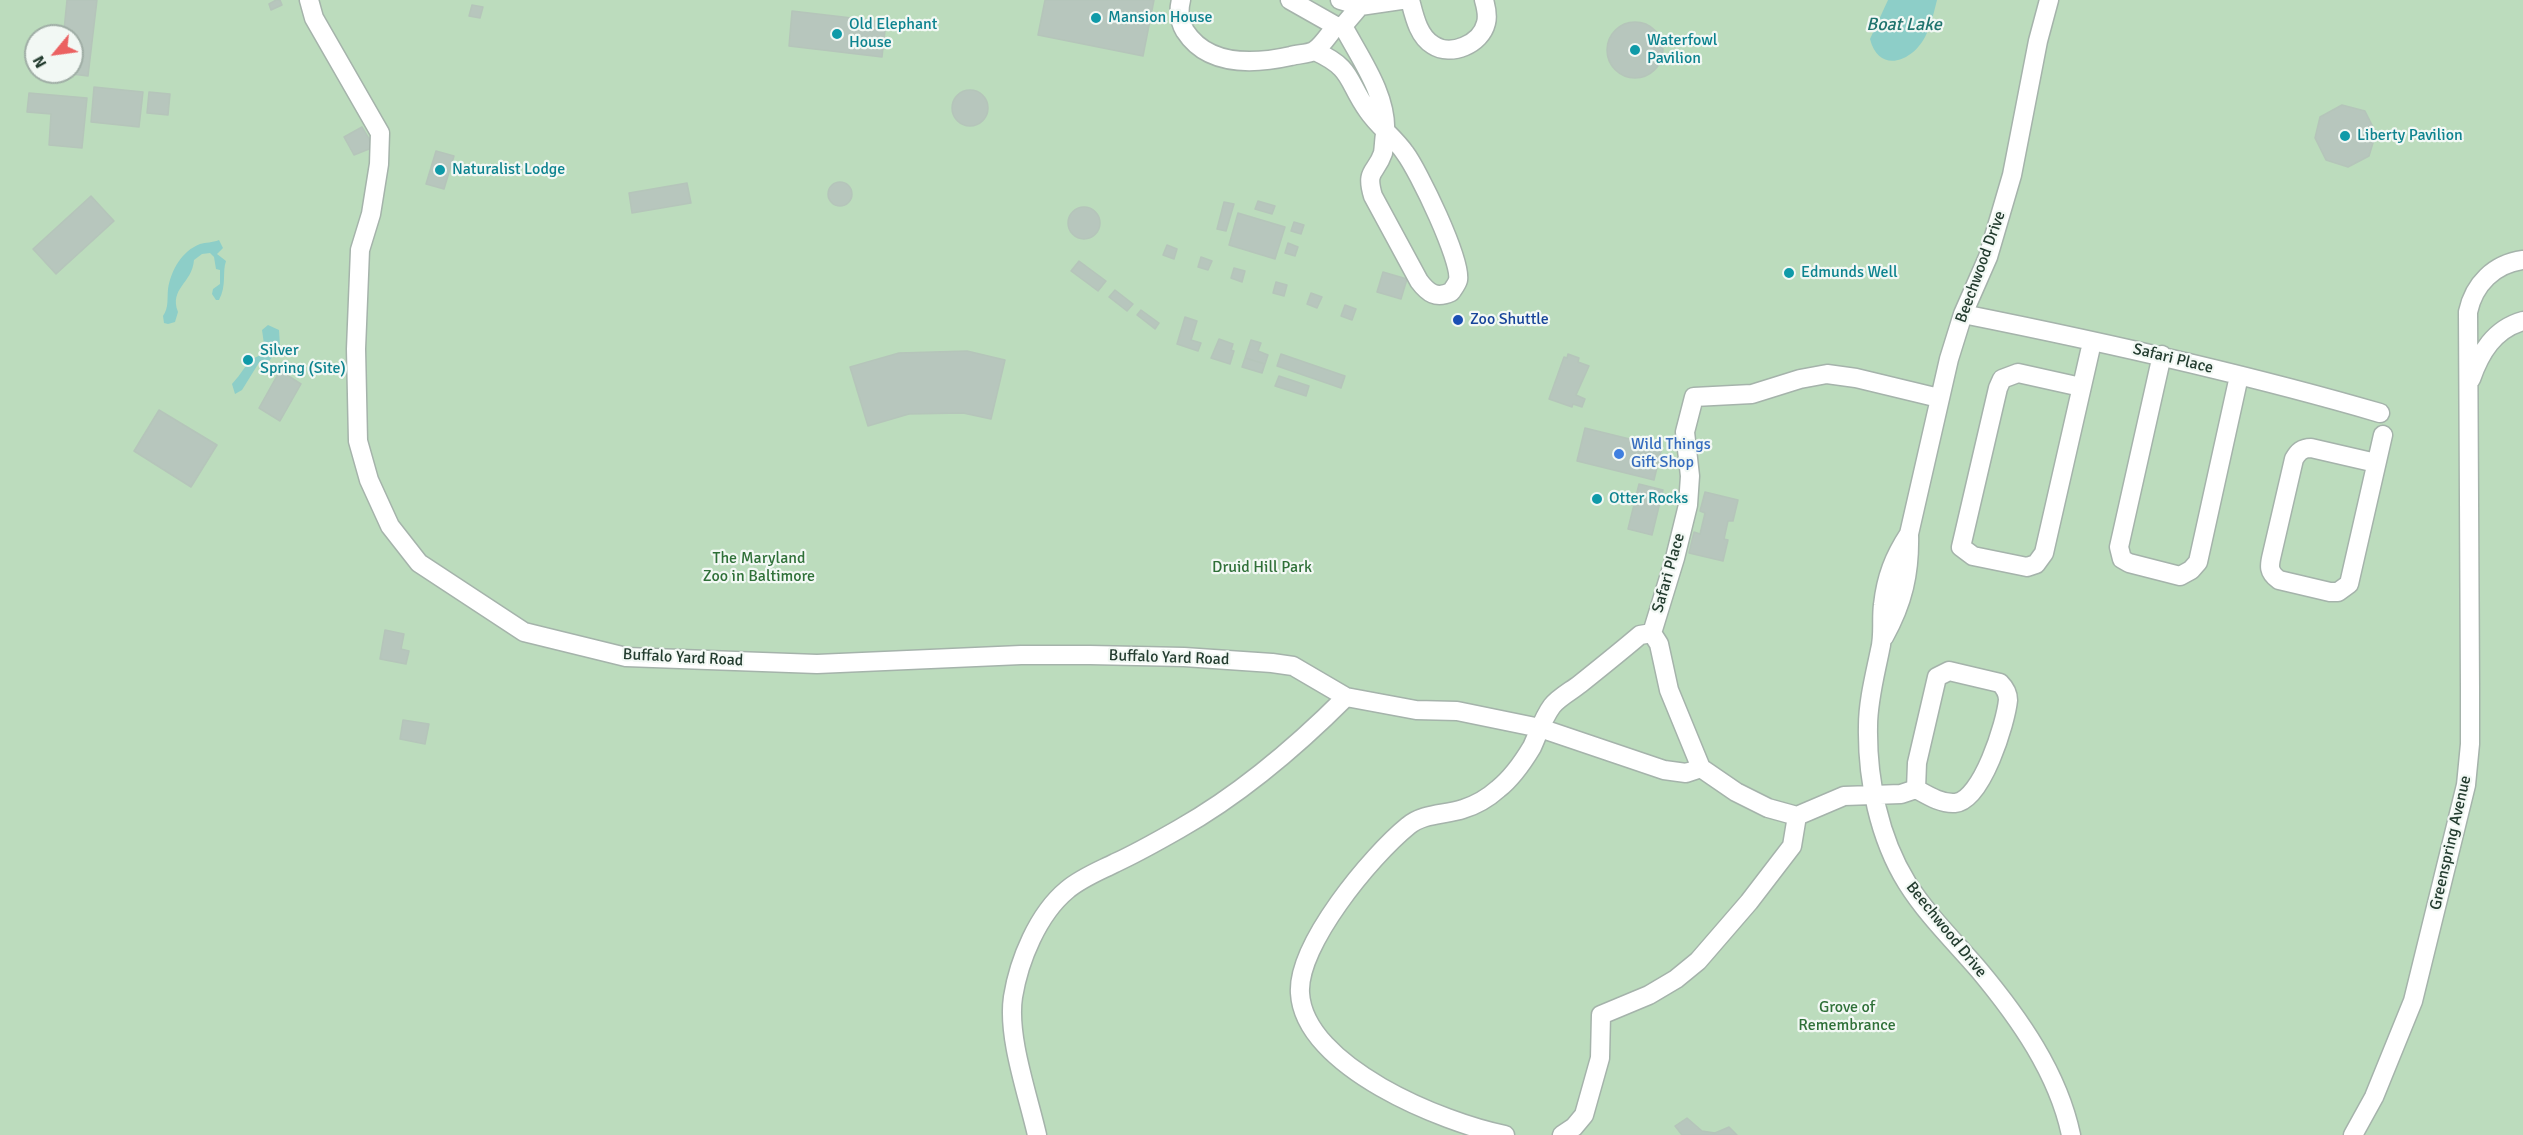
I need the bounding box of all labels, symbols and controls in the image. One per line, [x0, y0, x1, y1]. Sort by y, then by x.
place label: Mansion House [1108, 8, 1213, 28]
marker: Mansion House [1089, 11, 1103, 25]
water label: Boat Lake [1866, 14, 1942, 36]
place label: Old Elephant House [849, 15, 937, 53]
north arrow [24, 24, 84, 84]
marker: Old Elephant House [830, 27, 844, 41]
place label: Waterfowl Pavilion [1647, 31, 1717, 69]
marker: Waterfowl Pavilion [1628, 43, 1642, 57]
text: N [29, 52, 51, 71]
place label: Liberty Pavilion [2357, 126, 2463, 146]
marker: Liberty Pavilion [2338, 129, 2352, 143]
place label: Naturalist Lodge [452, 160, 565, 180]
marker: Naturalist Lodge [433, 163, 447, 177]
street label: Beechwood Drive [1952, 209, 2010, 325]
place label: Edmunds Well [1801, 263, 1898, 283]
marker: Edmunds Well [1782, 266, 1796, 280]
place label: Zoo Shuttle [1470, 310, 1549, 330]
marker: Zoo Shuttle [1451, 313, 1465, 327]
street label: Safari Place [2131, 340, 2215, 378]
place label: Silver Spring (Site) [260, 341, 346, 379]
marker: Silver Spring (Site) [241, 353, 255, 367]
place label: Wild Things Gift Shop [1631, 435, 1711, 473]
marker: Wild Things Gift Shop [1612, 447, 1626, 461]
place label: Otter Rocks [1609, 489, 1688, 509]
marker: Otter Rocks [1590, 492, 1604, 506]
street label: Safari Place [1648, 531, 1690, 615]
park label: The Maryland Zoo in Baltimore [703, 549, 815, 587]
park label: Druid Hill Park [1212, 558, 1312, 578]
street label: Buffalo Yard Road [622, 645, 744, 671]
street label: Buffalo Yard Road [1108, 646, 1230, 670]
street label: Greenspring Avenue [2426, 774, 2476, 912]
street label: Beechwood Drive [1902, 878, 1990, 982]
park label: Grove of Remembrance [1798, 998, 1896, 1036]

